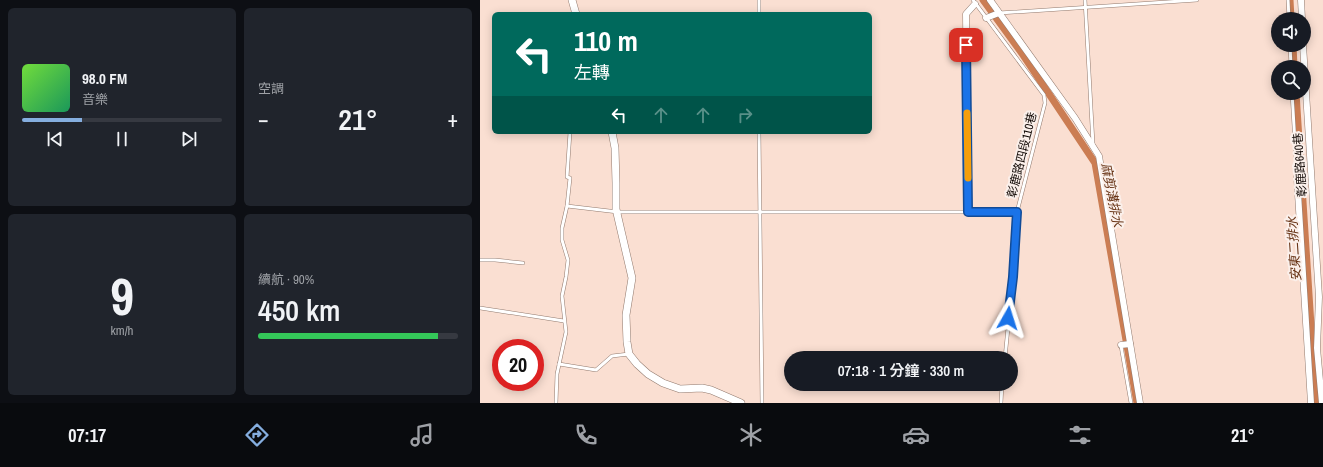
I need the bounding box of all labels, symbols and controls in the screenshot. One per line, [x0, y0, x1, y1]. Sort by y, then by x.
map controls [1271, 12, 1311, 100]
button: sound [1271, 12, 1311, 52]
text: 110 m [574, 22, 638, 60]
icon: left [508, 28, 560, 80]
pin [949, 28, 983, 62]
icon: arrive [955, 34, 977, 56]
text: 左轉 [574, 60, 610, 85]
button: search [1271, 60, 1311, 100]
text: 98.0 FM [82, 68, 127, 89]
text: 空調 [258, 80, 284, 97]
text: 音樂 [82, 91, 108, 108]
text: 21° [338, 99, 378, 139]
text: − [258, 104, 269, 134]
text: + [447, 104, 458, 134]
icon: left [608, 104, 630, 126]
icon: ahead [650, 104, 672, 126]
icon: ahead [692, 104, 714, 126]
icon: right [734, 104, 756, 126]
street label: 彰鹿路四段110巷 [1004, 111, 1040, 199]
icon: previous [44, 128, 66, 150]
icon: pause [111, 128, 133, 150]
icon: next [178, 128, 200, 150]
street label: 彰鹿路640巷 [1290, 132, 1310, 198]
water label: 麻剪溝排水 [1097, 161, 1127, 229]
water label: 安東二排水 [1283, 215, 1305, 282]
text: 9 [110, 261, 134, 331]
text: 續航 · 90% [258, 271, 314, 288]
text: 450 km [258, 290, 340, 330]
position arrow [987, 297, 1029, 339]
text: km/h [110, 322, 134, 339]
speed limit sign: 20 [492, 339, 544, 391]
text: 07:18 · 1 分鐘 · 330 m [838, 360, 964, 381]
icon: directions [243, 421, 271, 449]
icon: music [408, 421, 436, 449]
icon: phone [572, 421, 600, 449]
icon: climate [737, 421, 765, 449]
icon: car [902, 421, 930, 449]
icon: filters [1066, 421, 1094, 449]
text: 07:17 [68, 423, 106, 448]
text: 21° [1231, 423, 1255, 448]

